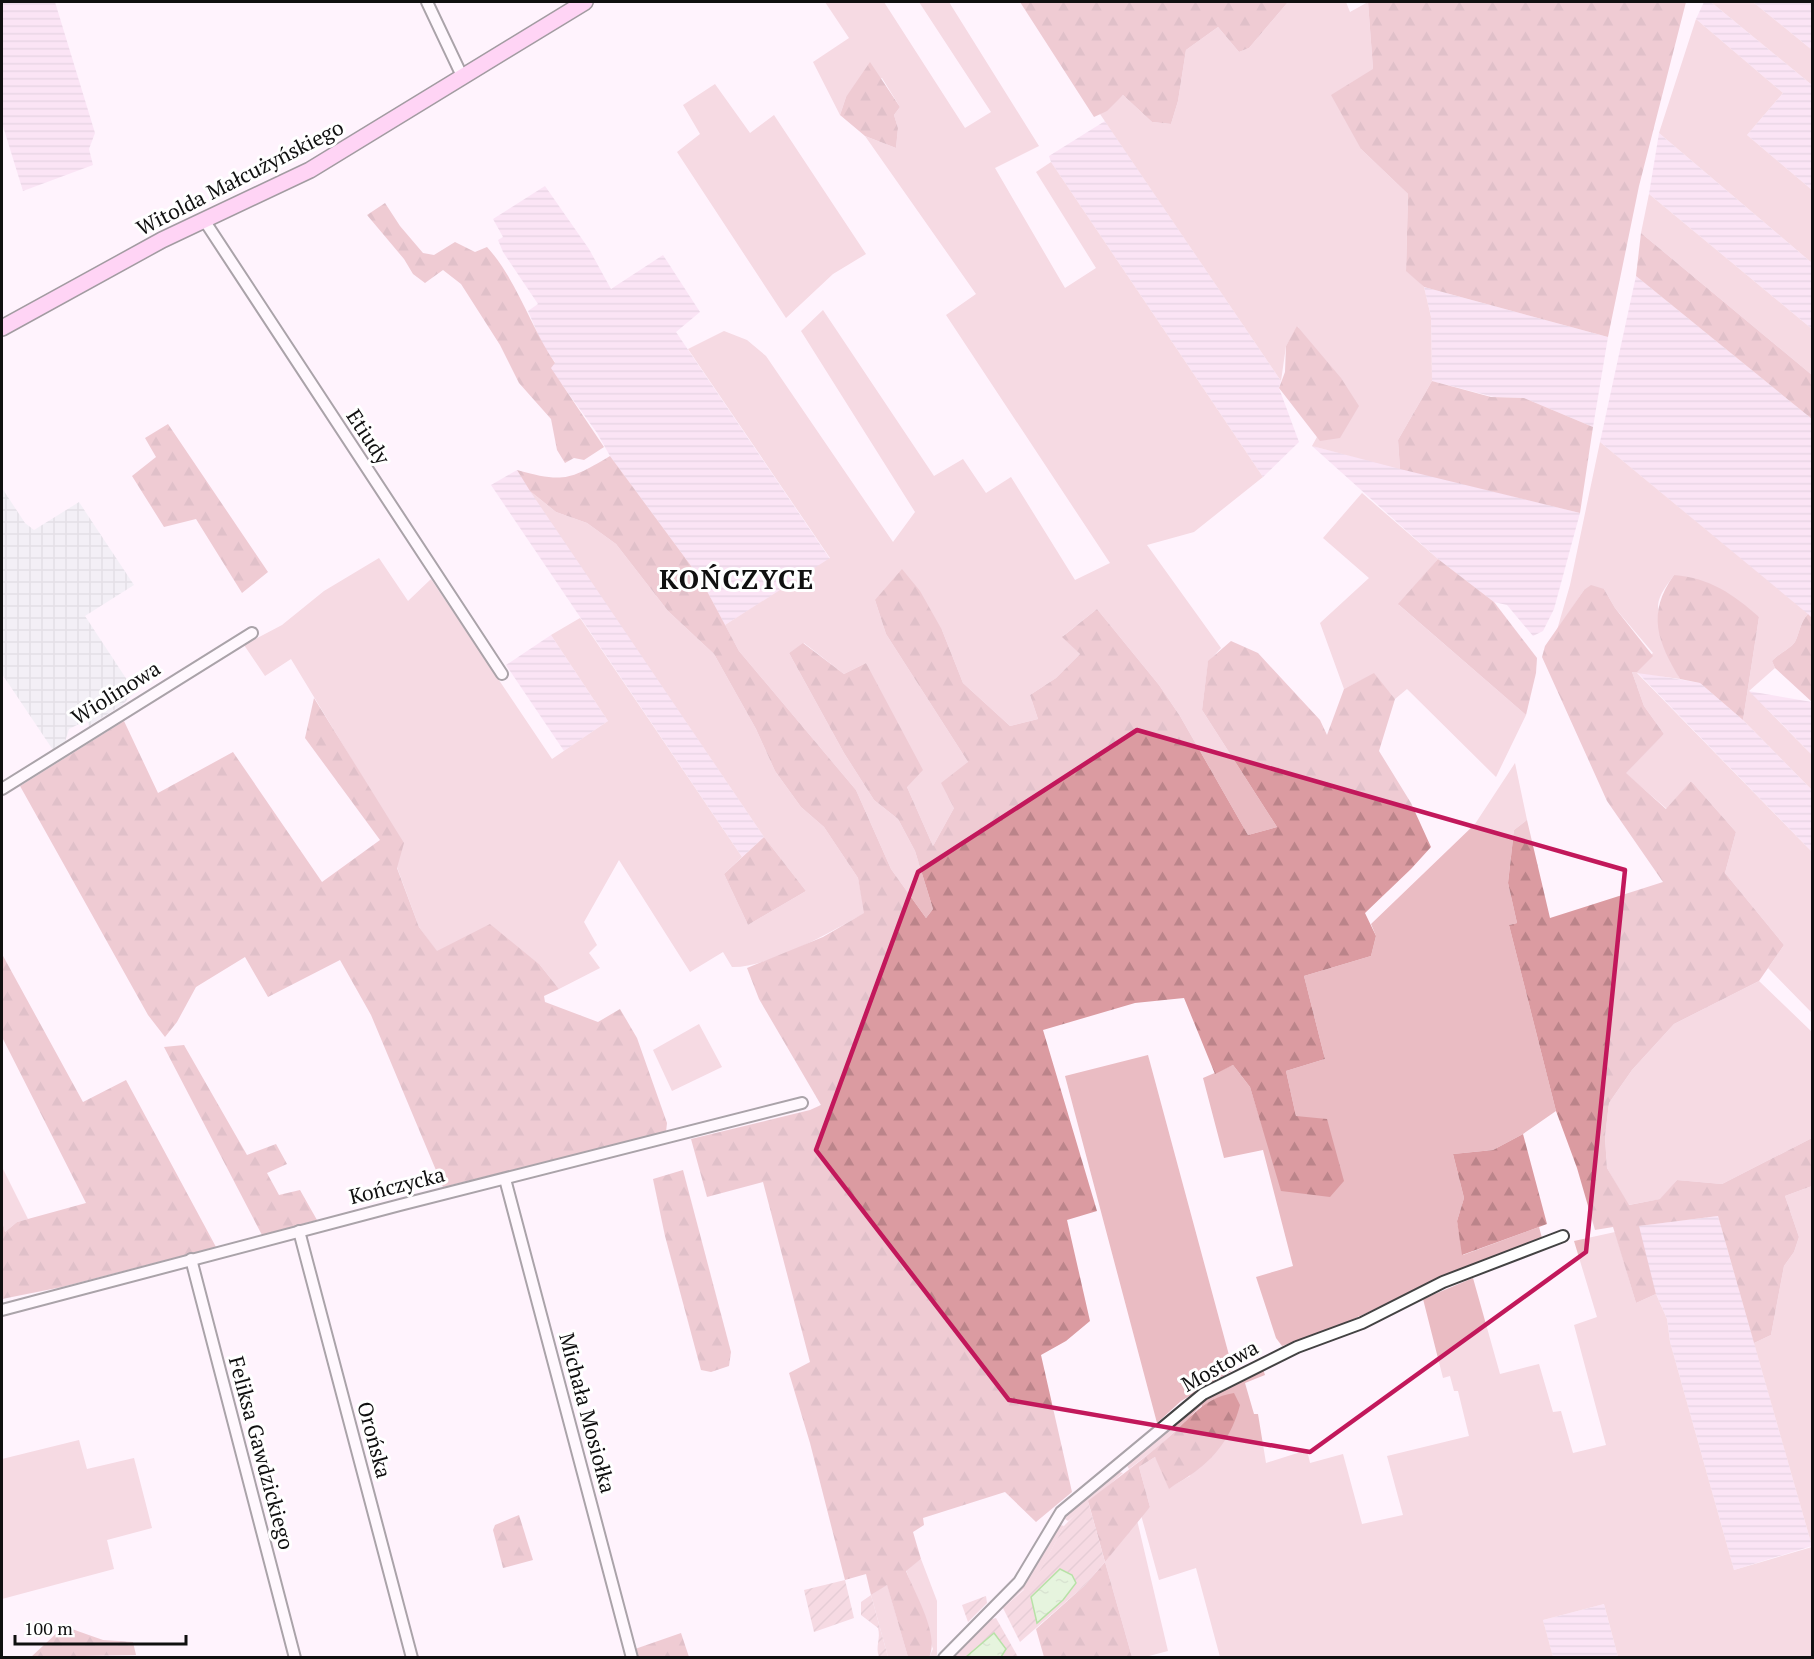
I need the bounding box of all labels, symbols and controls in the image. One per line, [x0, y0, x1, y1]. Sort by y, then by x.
street label: Witolda Małcużyńskiego [131, 113, 348, 242]
street label: Etiudy [341, 403, 397, 470]
district label: KOŃCZYCE [659, 561, 815, 597]
street label: Wiolinowa [66, 654, 166, 730]
street label: Kończycka [346, 1160, 448, 1210]
street label: Michała Mosiołka [553, 1329, 623, 1496]
street label: Mostowa [1176, 1332, 1263, 1398]
street label: Feliksa Gawdzickiego [223, 1353, 301, 1552]
street label: Orońska [351, 1398, 399, 1482]
scale bar [15, 1608, 186, 1646]
text: 100 m [24, 1616, 73, 1640]

